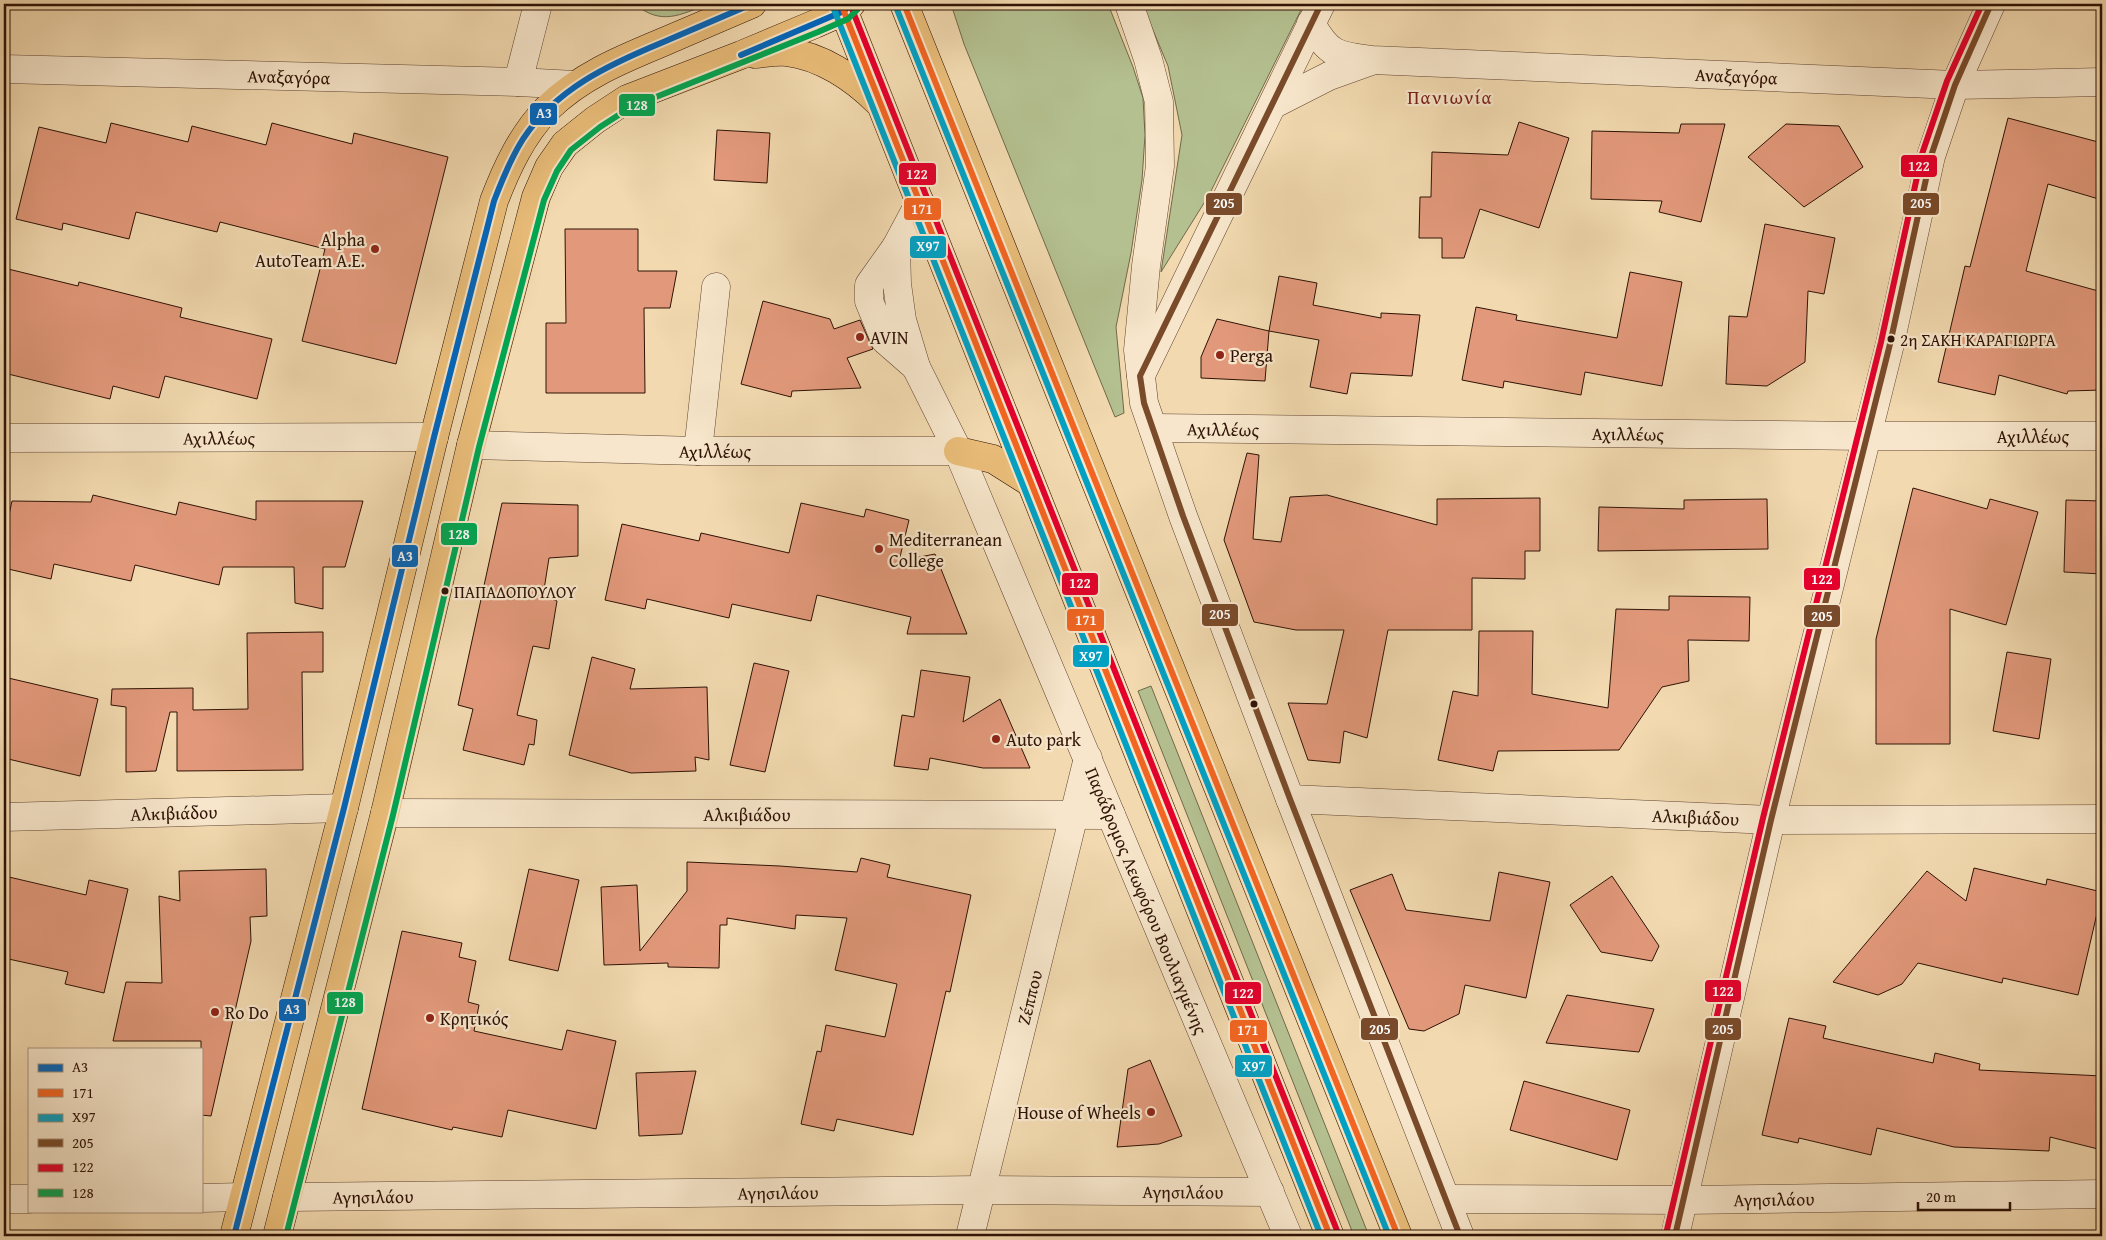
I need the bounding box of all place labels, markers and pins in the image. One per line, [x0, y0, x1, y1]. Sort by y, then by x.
place label: Alpha AutoTeam Α.Ε. [255, 226, 365, 274]
marker: Alpha AutoTeam Α.Ε. [369, 243, 381, 255]
place label: AVIN [870, 324, 909, 351]
place label: 2η ΣΑΚΗ ΚΑΡΑΓΙΩΡΓΑ [1900, 327, 2057, 352]
marker: AVIN [854, 331, 866, 343]
marker: 2η ΣΑΚΗ ΚΑΡΑΓΙΩΡΓΑ [1886, 334, 1896, 344]
place label: Perga [1230, 342, 1273, 369]
marker: Perga [1214, 349, 1226, 361]
place label: Mediterranean College [889, 526, 1002, 574]
marker: Mediterranean College [873, 543, 885, 555]
place label: ΠΑΠΑΔΟΠΟΥΛΟΥ [454, 579, 576, 604]
marker: ΠΑΠΑΔΟΠΟΥΛΟΥ [440, 586, 450, 596]
unlabelled marker [1249, 699, 1259, 709]
place label: Auto park [1006, 726, 1082, 753]
marker: Auto park [990, 733, 1002, 745]
place label: Ro Do [225, 999, 269, 1026]
place label: Κρητικός [440, 1005, 509, 1032]
marker: Ro Do [209, 1006, 221, 1018]
marker: Κρητικός [424, 1012, 436, 1024]
place label: House of Wheels [1017, 1099, 1141, 1126]
marker: House of Wheels [1145, 1106, 1157, 1118]

